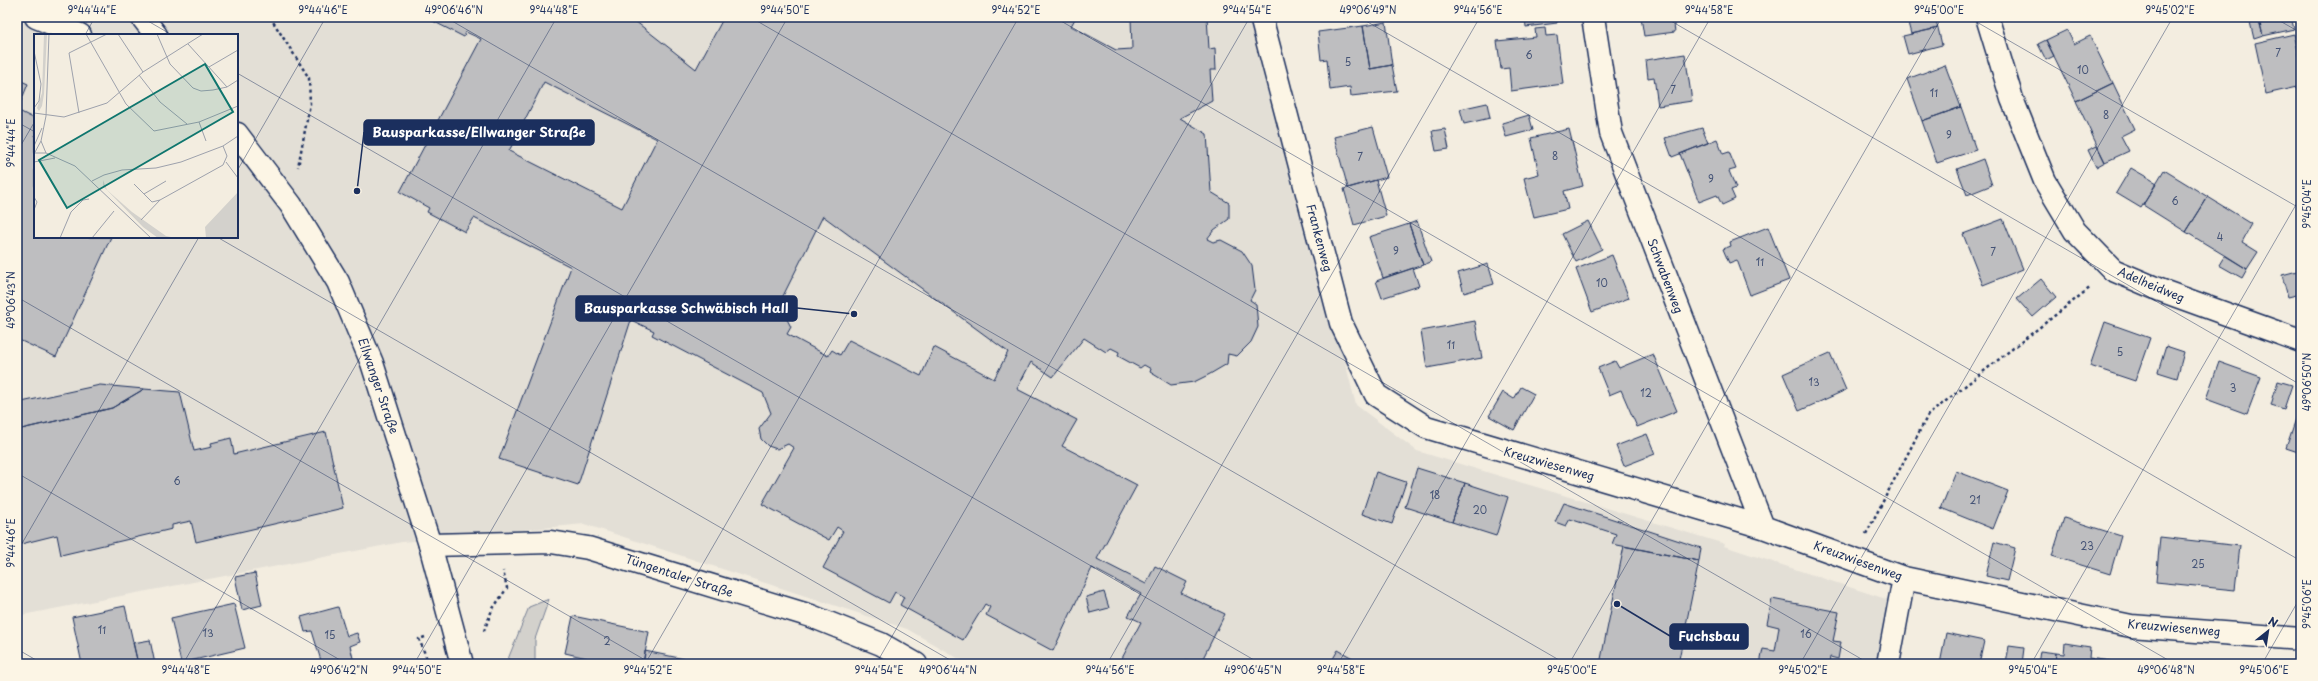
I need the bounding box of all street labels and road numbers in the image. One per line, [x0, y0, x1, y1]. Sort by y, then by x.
street label: Frankenweg [1302, 202, 1338, 274]
street label: Schwabenweg [1643, 235, 1689, 316]
street label: Adelheidweg [2115, 262, 2188, 306]
street label: Ellwanger Straße [354, 335, 404, 436]
street label: Kreuzwiesenweg [1502, 441, 1597, 485]
street label: Kreuzwiesenweg [1811, 536, 1905, 585]
street label: Tüngentaler Straße [623, 549, 736, 601]
street label: Kreuzwiesenweg [2127, 614, 2222, 640]

